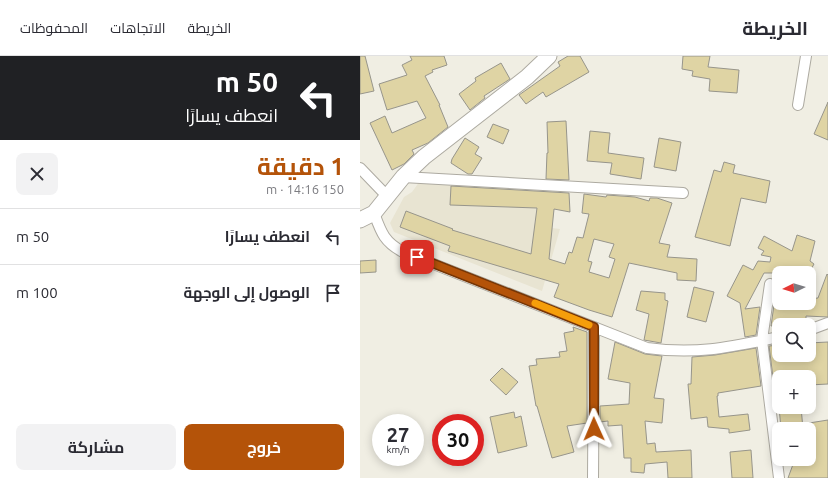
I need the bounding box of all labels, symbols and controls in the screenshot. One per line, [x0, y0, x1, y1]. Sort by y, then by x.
text: الخريطة [742, 17, 808, 39]
text: المحفوظات [20, 20, 88, 36]
text: الاتجاهات [110, 20, 166, 36]
text: الخريطة [188, 20, 231, 36]
text: 50 m [216, 66, 278, 97]
icon: left [292, 72, 344, 124]
text: انعطف يسارًا [185, 105, 278, 125]
button: close [16, 153, 58, 195]
text: 1 دقيقة [257, 153, 344, 180]
text: 150 m · 14:16 [266, 182, 344, 196]
icon: left [322, 226, 344, 248]
text: 50 m [16, 228, 49, 245]
text: انعطف يسارًا [225, 228, 310, 245]
pin [400, 240, 434, 274]
icon: arrive [406, 246, 428, 268]
north arrow [772, 266, 816, 310]
map controls [772, 266, 816, 466]
icon: arrive [322, 282, 344, 304]
text: 100 m [16, 284, 58, 301]
text: الوصول إلى الوجهة [183, 284, 310, 301]
button: search [772, 318, 816, 362]
button: + [772, 370, 816, 414]
position arrow [573, 408, 615, 450]
speed limit sign: 30 [432, 414, 484, 466]
button: − [772, 422, 816, 466]
text: 27 [387, 423, 409, 446]
button: مشاركة [16, 424, 176, 470]
button: خروج [184, 424, 344, 470]
text: km/h [386, 444, 410, 455]

